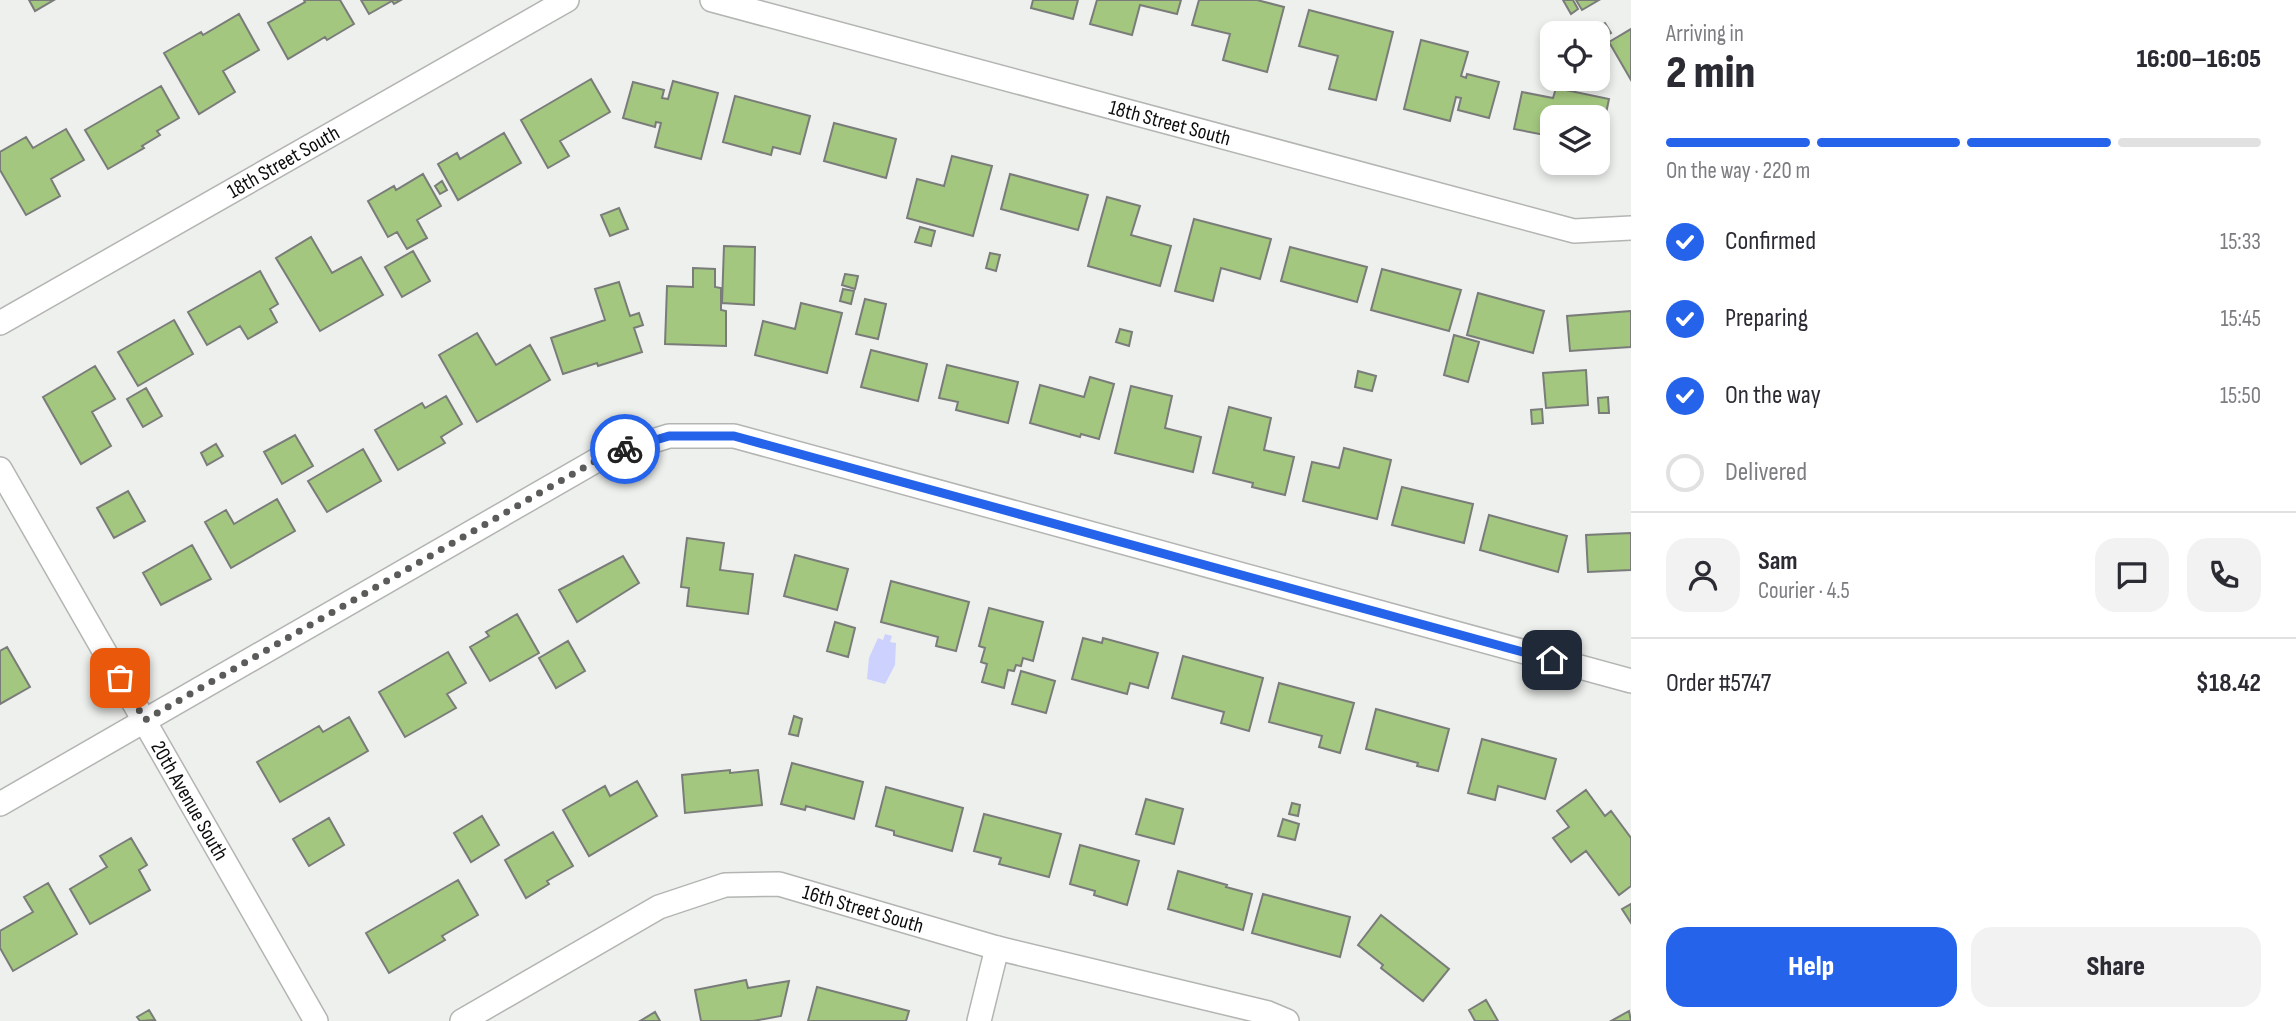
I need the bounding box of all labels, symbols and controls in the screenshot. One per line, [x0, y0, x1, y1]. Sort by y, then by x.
text: Arriving in [1666, 20, 1744, 48]
map controls [1540, 21, 1610, 175]
button: locate [1540, 21, 1610, 91]
text: 16:00–16:05 [2136, 44, 2261, 75]
text: 2 min [1666, 46, 1755, 101]
street label: 18th Street South [1106, 94, 1233, 151]
button: layers [1540, 105, 1610, 175]
street label: 18th Street South [223, 120, 344, 203]
text: On the way · 220 m [1666, 157, 1810, 185]
icon: check [1666, 223, 1704, 261]
text: Confirmed [1725, 226, 1816, 257]
text: 15:33 [2220, 228, 2261, 256]
icon: check [1666, 300, 1704, 338]
text: Preparing [1725, 303, 1808, 334]
text: 15:45 [2220, 305, 2261, 333]
icon: check [1666, 377, 1704, 415]
text: On the way [1725, 380, 1821, 411]
text: 15:50 [2220, 382, 2261, 410]
courier [590, 414, 660, 484]
icon: bike [606, 430, 644, 468]
text: Delivered [1725, 457, 1807, 488]
button: person [1666, 538, 1740, 612]
button: chat [2095, 538, 2169, 612]
button: phone [2187, 538, 2261, 612]
text: Sam [1758, 546, 1798, 577]
text: Courier · 4.5 [1758, 577, 1850, 605]
pin [1522, 630, 1582, 690]
icon: home [1533, 641, 1571, 679]
pin [90, 648, 150, 708]
icon: bag [101, 659, 139, 697]
text: Order #5747 [1666, 668, 1771, 699]
text: $18.42 [2196, 668, 2261, 699]
street label: 20th Avenue South [146, 736, 234, 865]
street label: 16th Street South [800, 879, 927, 938]
button: Help [1666, 927, 1957, 1007]
button: Share [1971, 927, 2261, 1007]

